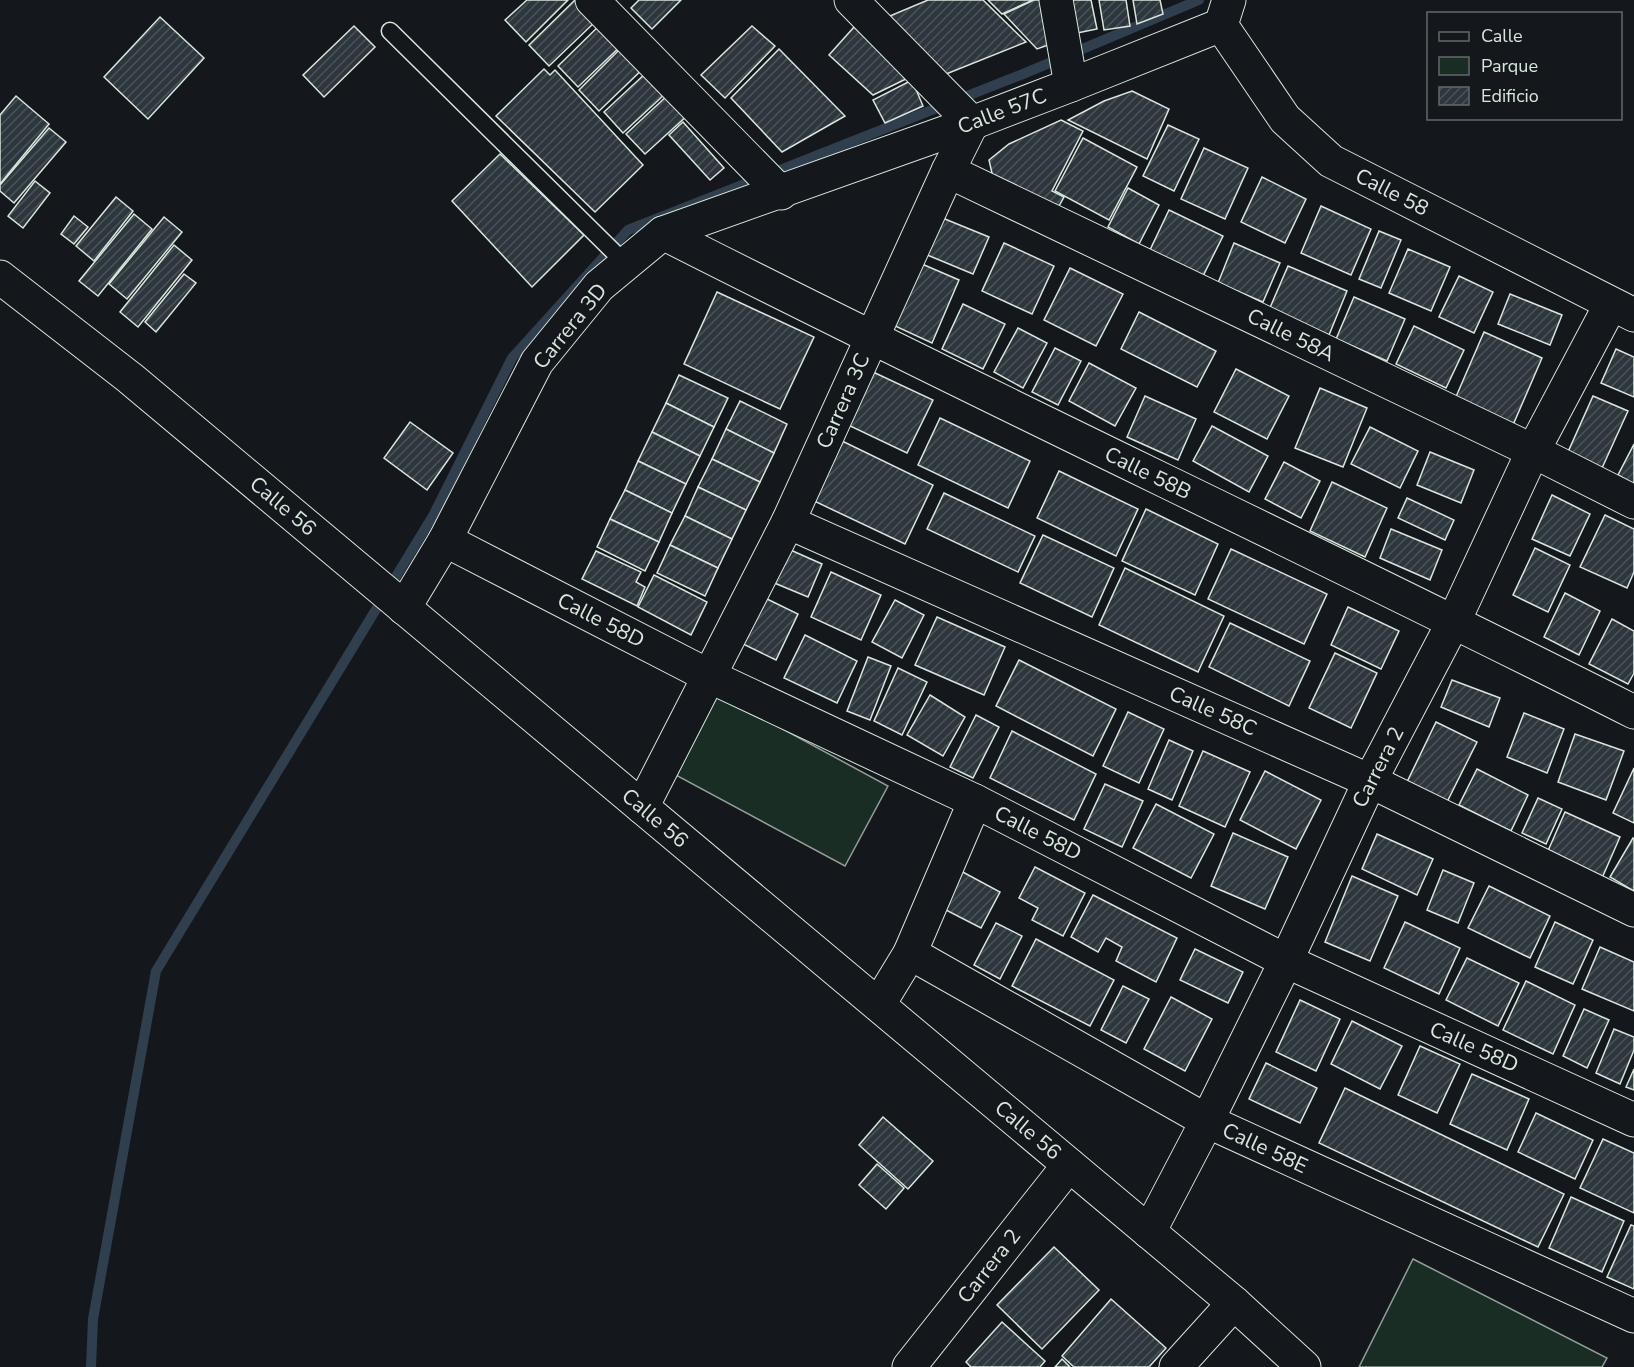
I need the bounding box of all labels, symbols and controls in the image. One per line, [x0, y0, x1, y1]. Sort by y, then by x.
legend [1427, 12, 1622, 120]
text: Calle [1481, 24, 1523, 48]
text: Parque [1481, 54, 1538, 78]
street label: Calle 57C [953, 81, 1051, 141]
text: Edificio [1481, 84, 1539, 108]
street label: Calle 58 [1350, 162, 1434, 222]
street label: Carrera 3D [527, 277, 613, 375]
street label: Calle 58A [1242, 302, 1340, 368]
street label: Carrera 3C [810, 349, 876, 453]
street label: Calle 58B [1100, 440, 1196, 506]
street label: Calle 56 [244, 470, 322, 542]
street label: Calle 58D [552, 586, 650, 654]
street label: Calle 58C [1165, 679, 1261, 743]
street label: Carrera 2 [1346, 722, 1410, 812]
street label: Calle 56 [616, 782, 694, 854]
street label: Calle 58D [989, 799, 1087, 867]
street label: Calle 58D [1425, 1015, 1523, 1079]
street label: Calle 56 [989, 1094, 1067, 1166]
street label: Calle 58E [1218, 1116, 1312, 1180]
street label: Carrera 2 [951, 1223, 1027, 1309]

